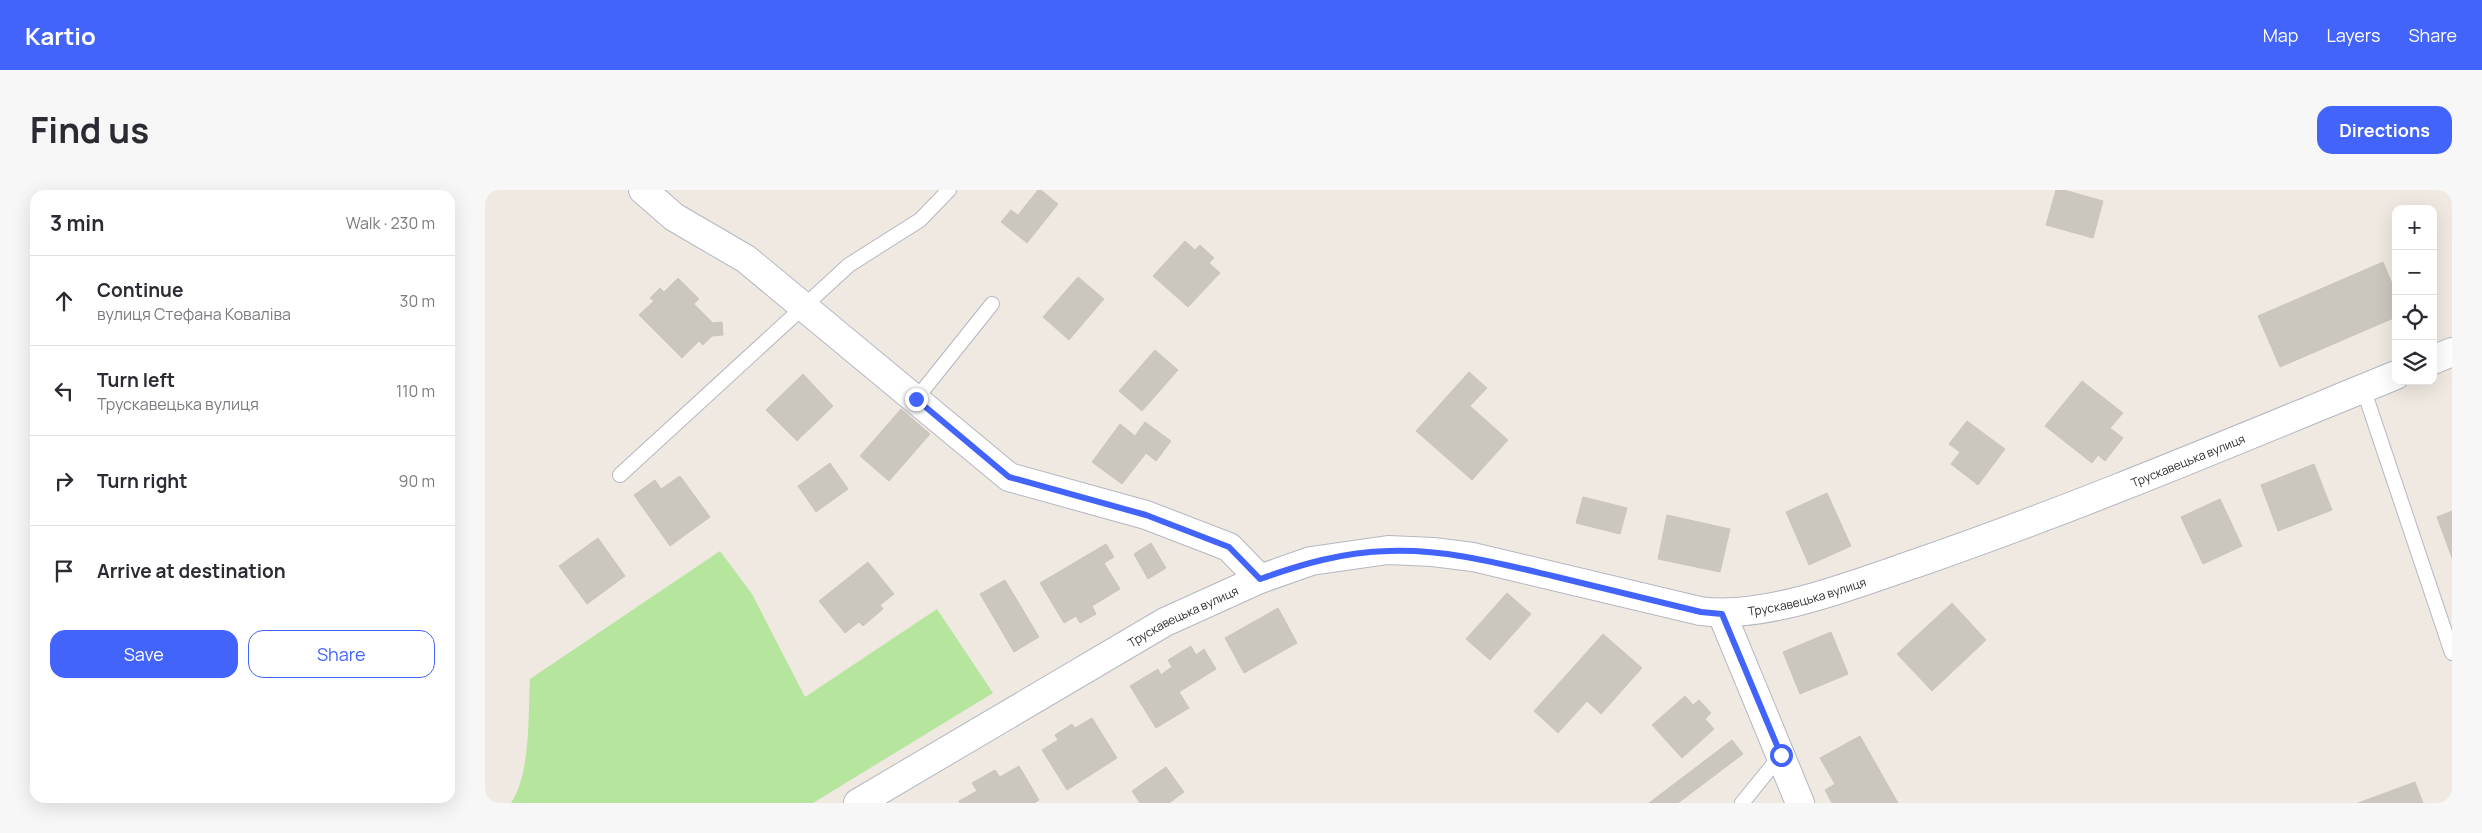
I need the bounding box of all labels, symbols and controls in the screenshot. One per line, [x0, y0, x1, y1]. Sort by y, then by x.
text: Kartio [25, 19, 96, 52]
text: Map [2263, 23, 2298, 47]
text: Layers [2326, 23, 2380, 47]
text: Share [2408, 23, 2457, 47]
text: Find us [30, 106, 149, 154]
button: Directions [2317, 106, 2452, 154]
map controls [2392, 205, 2437, 385]
button: + [2392, 205, 2437, 250]
text: 3 min [50, 209, 104, 237]
text: Walk · 230 m [346, 212, 435, 234]
button: − [2392, 250, 2437, 295]
text: Continue [97, 277, 183, 303]
icon: ahead [50, 287, 78, 315]
text: 30 m [400, 290, 435, 312]
button: locate [2392, 295, 2437, 340]
text: вулиця Стефана Коваліва [97, 303, 291, 325]
button: layers [2392, 340, 2437, 385]
text: Turn left [97, 367, 175, 393]
icon: left [50, 377, 78, 405]
text: 110 m [396, 380, 435, 402]
route end [905, 388, 928, 411]
text: Трускавецька вулиця [97, 393, 259, 415]
street label: Трускавецька вулиця [2128, 429, 2247, 491]
icon: right [50, 467, 78, 495]
text: Turn right [97, 468, 187, 494]
text: 90 m [399, 470, 435, 492]
icon: arrive [50, 557, 78, 585]
text: Arrive at destination [97, 558, 286, 584]
street label: Трускавецька вулиця [1747, 573, 1868, 619]
street label: Трускавецька вулиця [1124, 582, 1241, 651]
button: Save [50, 630, 238, 678]
button: Share [248, 630, 435, 678]
route start [1770, 744, 1793, 767]

